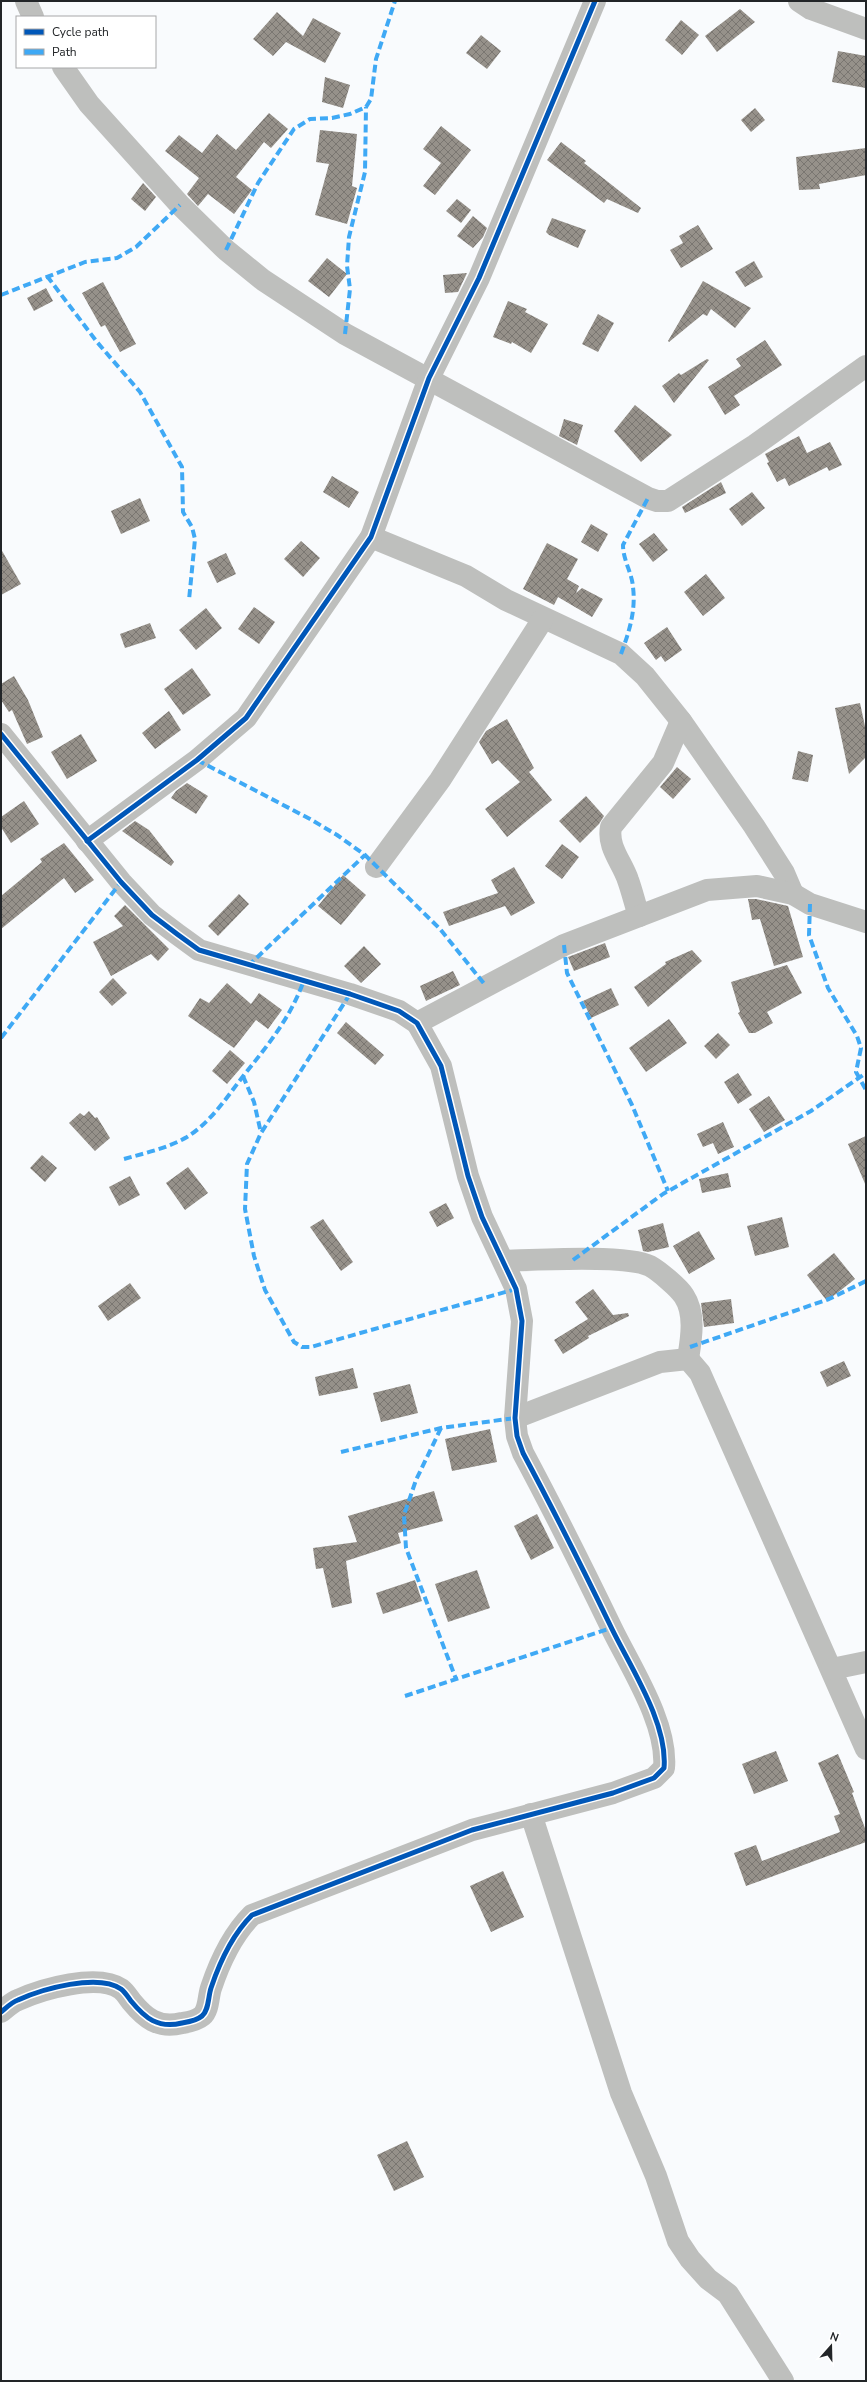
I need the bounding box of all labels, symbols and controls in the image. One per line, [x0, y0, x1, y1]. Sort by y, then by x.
legend [16, 16, 156, 68]
text: Cycle path [52, 24, 109, 40]
text: Path [52, 44, 77, 60]
north arrow [811, 2326, 851, 2366]
text: N [828, 2329, 841, 2346]

